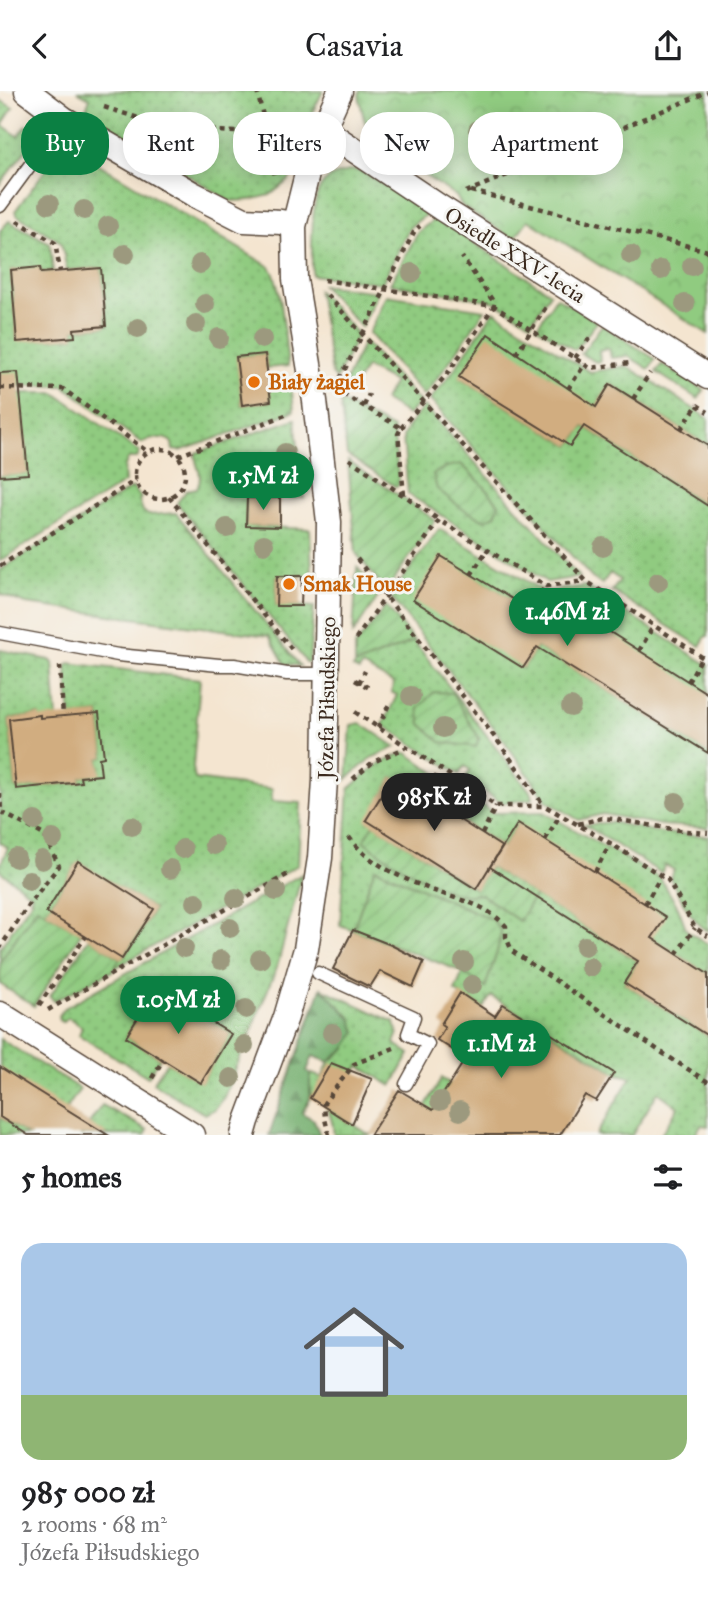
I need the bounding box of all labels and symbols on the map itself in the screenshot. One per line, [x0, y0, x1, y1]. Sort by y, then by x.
street label: Osiedle XXV-lecia [440, 201, 590, 309]
place label: Biały żagiel [268, 369, 366, 395]
marker: Biały żagiel [246, 374, 262, 390]
pin: 1.5M zł [198, 453, 328, 512]
place label: Smak House [303, 571, 412, 597]
marker: Smak House [281, 576, 297, 592]
pin: 1.46M zł [495, 589, 639, 648]
street label: Józefa Piłsudskiego [313, 616, 341, 782]
pin: 985K zł [369, 773, 499, 833]
pin: 1.05M zł [106, 977, 250, 1036]
pin: 1.1M zł [436, 1021, 566, 1080]

